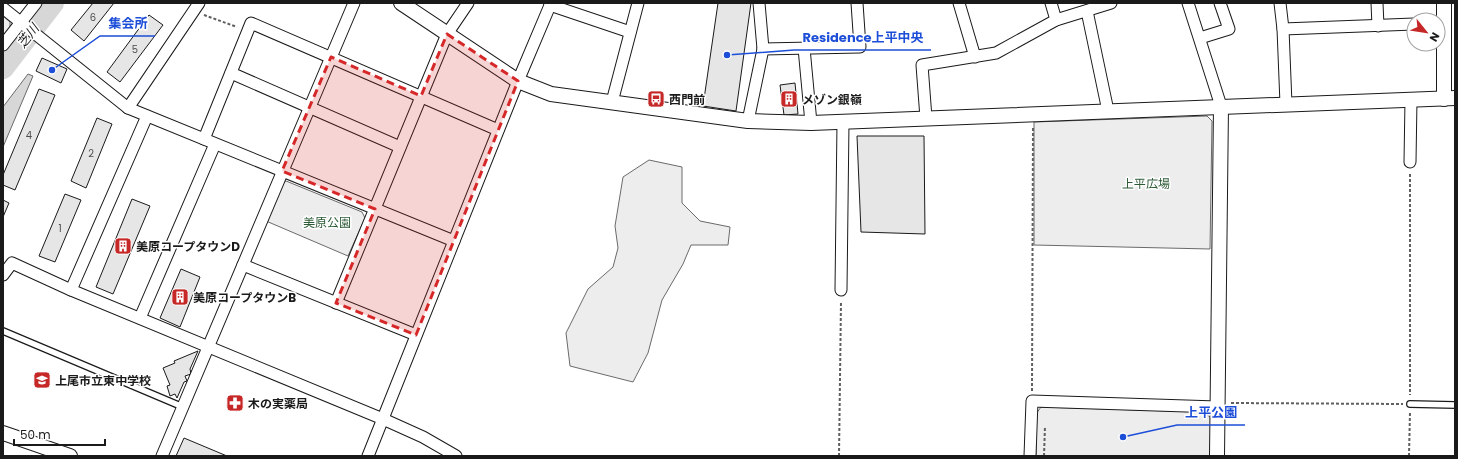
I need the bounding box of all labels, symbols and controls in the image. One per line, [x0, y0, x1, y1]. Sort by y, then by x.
house number: 6 [90, 10, 96, 25]
callout: 集会所 [100, 11, 155, 36]
north arrow [1406, 12, 1446, 52]
text: 集会所 [108, 14, 148, 33]
water label: 芝川 [13, 18, 45, 52]
callout: Residence上平中央 [794, 25, 931, 50]
text: Residence上平中央 [802, 28, 924, 47]
text: N [1426, 29, 1444, 45]
house number: 5 [132, 42, 138, 57]
bus stop icon: 西門前 [646, 89, 666, 109]
building icon: メゾン銀嶺 [779, 89, 799, 109]
place label: 西門前 [669, 91, 705, 108]
place label: メゾン銀嶺 [802, 91, 862, 108]
house number: 4 [26, 128, 32, 143]
house number: 2 [88, 146, 94, 161]
park label: 上平広場 [1122, 175, 1170, 192]
park label: 美原公園 [303, 214, 351, 231]
house number: 1 [58, 221, 62, 236]
building icon: 美原コープタウンD [113, 236, 133, 256]
place label: 美原コープタウンD [136, 238, 240, 255]
building icon: 美原コープタウンB [170, 287, 190, 307]
place label: 美原コープタウンB [193, 289, 296, 306]
school or university icon: 上尾市立東中学校 [32, 370, 52, 390]
place label: 上尾市立東中学校 [55, 372, 151, 389]
pharmacy icon: 木の実薬局 [225, 393, 245, 413]
place label: 木の実薬局 [248, 395, 308, 412]
callout: 上平公園 [1177, 400, 1245, 425]
text: 上平公園 [1185, 403, 1237, 422]
scale bar [14, 421, 105, 447]
text: 50 m [20, 426, 51, 443]

